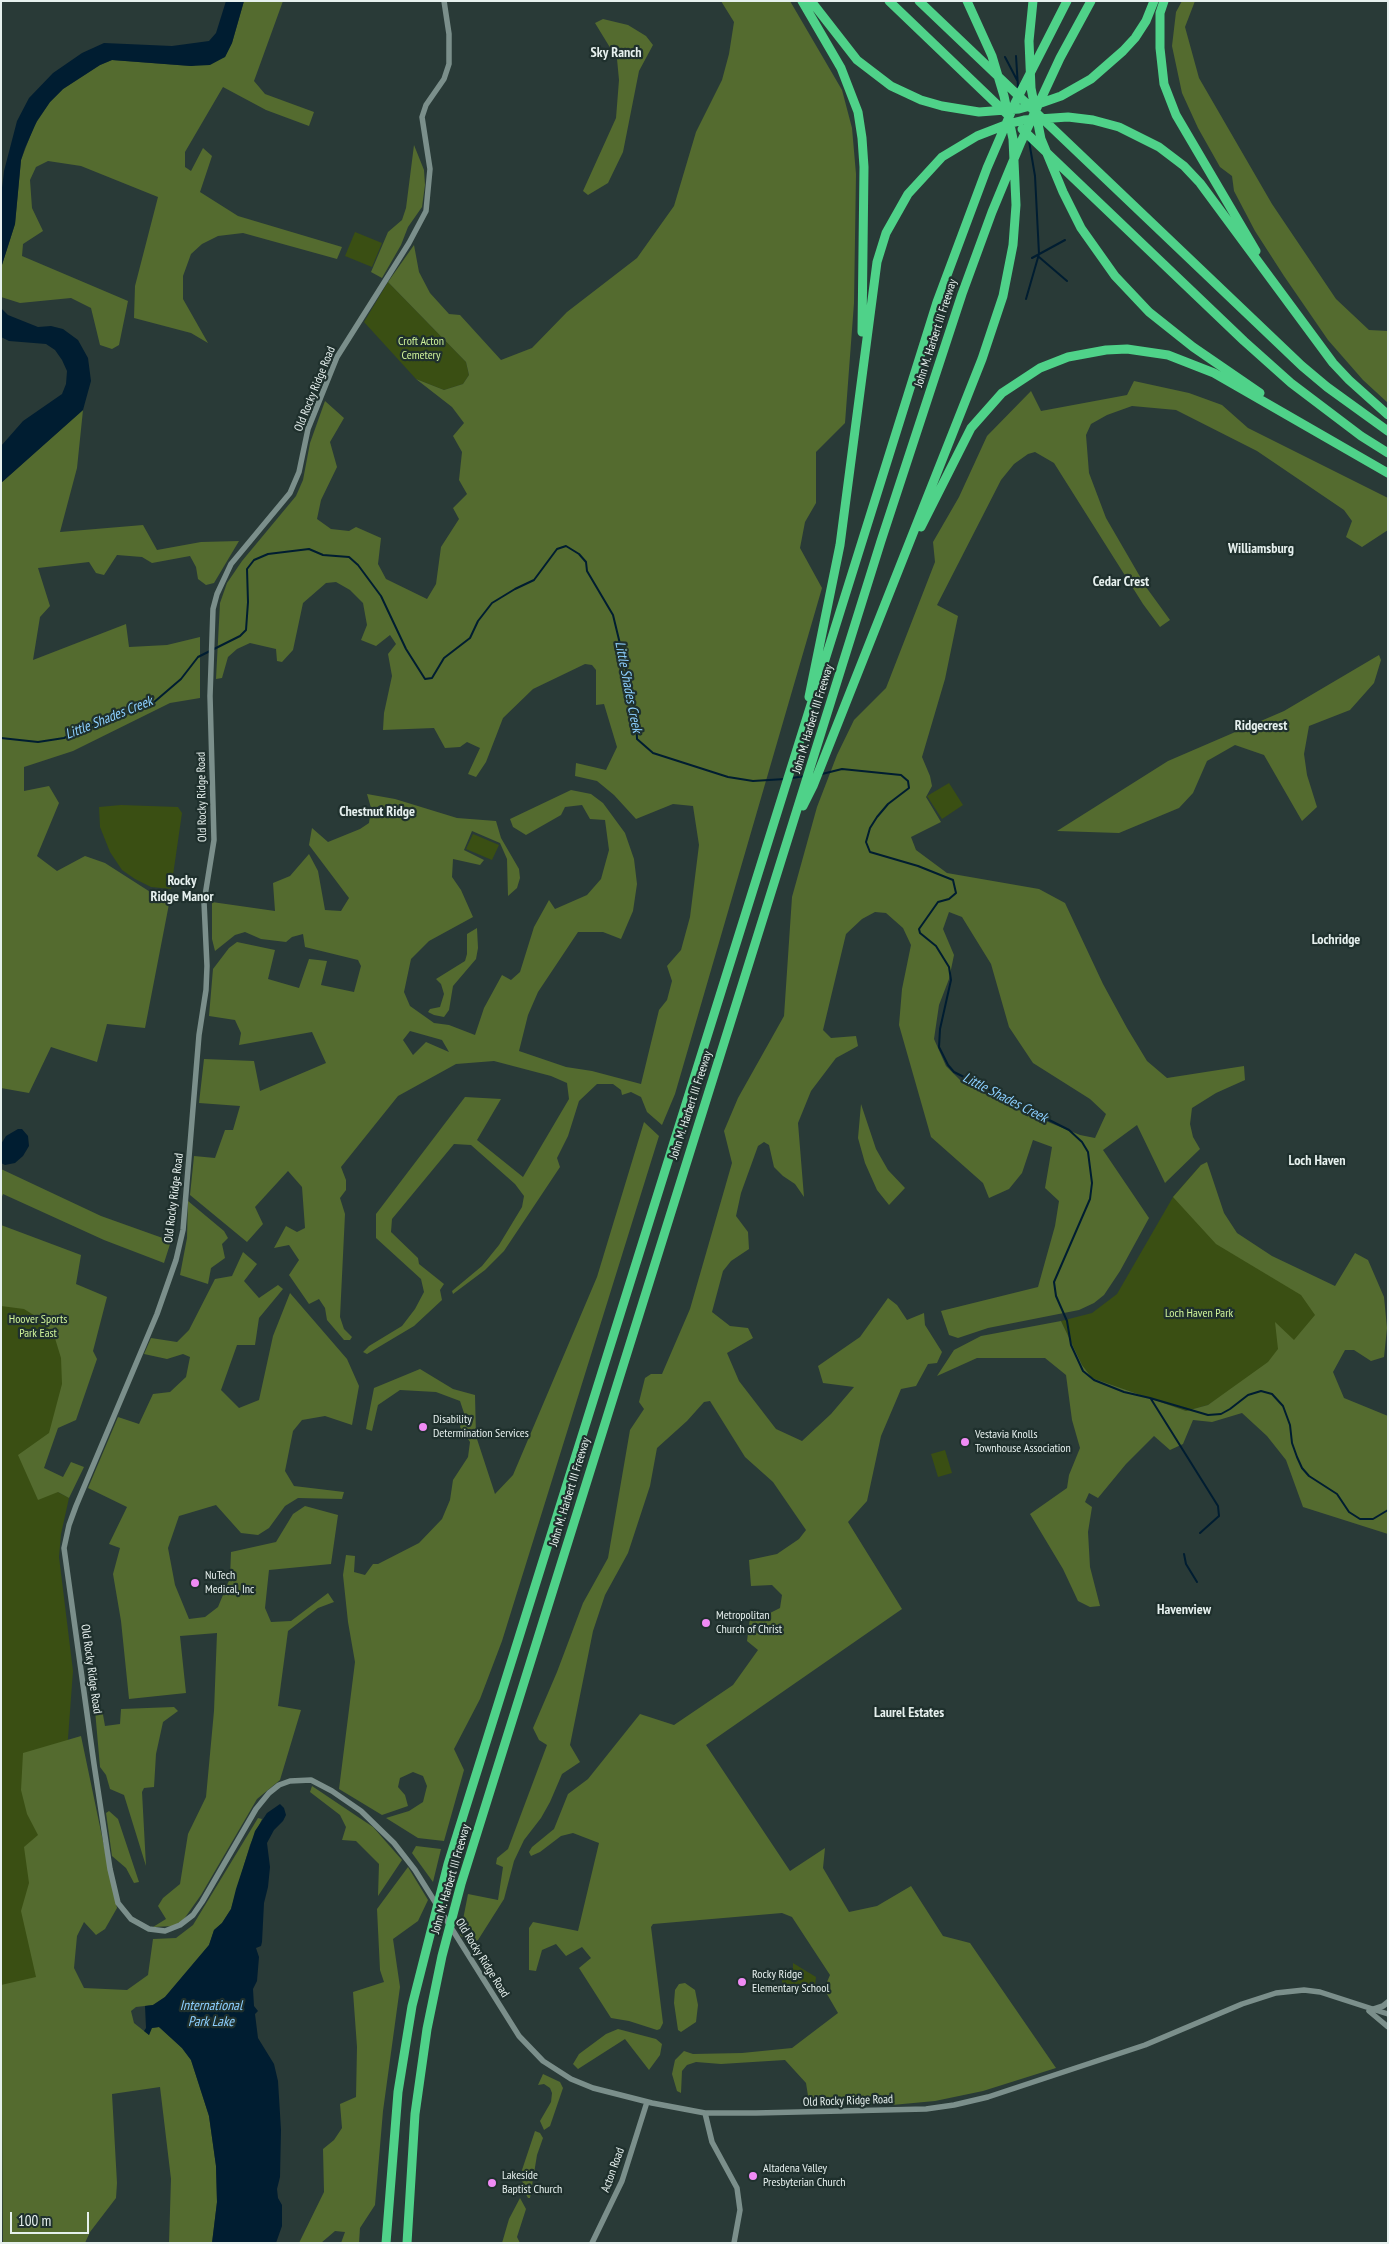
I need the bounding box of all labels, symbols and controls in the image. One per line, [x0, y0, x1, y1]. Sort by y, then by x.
district label: Sky Ranch [591, 45, 641, 61]
street label: John M. Harbert III Freeway [912, 277, 960, 389]
park label: Croft Acton Cemetery [398, 335, 444, 363]
street label: Old Rocky Ridge Road [291, 344, 339, 434]
district label: Williamsburg [1228, 541, 1294, 557]
district label: Cedar Crest [1093, 574, 1149, 590]
water label: Little Shades Creek [611, 640, 645, 734]
street label: John M. Harbert III Freeway [790, 663, 836, 775]
water label: Little Shades Creek [63, 693, 155, 743]
district label: Ridgecrest [1235, 718, 1287, 734]
street label: Old Rocky Ridge Road [194, 752, 210, 842]
district label: Chestnut Ridge [339, 804, 415, 820]
district label: Rocky Ridge Manor [150, 873, 214, 906]
district label: Lochridge [1312, 932, 1360, 948]
street label: John M. Harbert III Freeway [667, 1049, 715, 1161]
water label: Little Shades Creek [960, 1069, 1050, 1127]
street label: Old Rocky Ridge Road [161, 1152, 187, 1244]
district label: Loch Haven [1289, 1153, 1345, 1169]
park label: Loch Haven Park [1165, 1307, 1233, 1321]
park label: Hoover Sports Park East [9, 1313, 67, 1341]
place label: Disability Determination Services [433, 1413, 529, 1441]
marker: Disability Determination Services [417, 1421, 429, 1433]
place label: Vestavia Knolls Townhouse Association [975, 1428, 1071, 1456]
street label: John M. Harbert III Freeway [547, 1436, 593, 1548]
marker: Vestavia Knolls Townhouse Association [959, 1436, 971, 1448]
place label: NuTech Medical, Inc [205, 1569, 254, 1597]
marker: NuTech Medical, Inc [189, 1577, 201, 1589]
district label: Havenview [1157, 1602, 1211, 1618]
place label: Metropolitan Church of Christ [716, 1609, 782, 1637]
marker: Metropolitan Church of Christ [700, 1617, 712, 1629]
street label: Old Rocky Ridge Road [78, 1623, 104, 1715]
district label: Laurel Estates [874, 1705, 944, 1721]
street label: John M. Harbert III Freeway [429, 1823, 473, 1935]
street label: Old Rocky Ridge Road [452, 1916, 512, 2000]
place label: Rocky Ridge Elementary School [752, 1968, 829, 1996]
marker: Rocky Ridge Elementary School [736, 1976, 748, 1988]
water label: International Park Lake [180, 1998, 242, 2030]
street label: Old Rocky Ridge Road [803, 2092, 893, 2110]
street label: Acton Road [598, 2146, 628, 2194]
place label: Altadena Valley Presbyterian Church [763, 2162, 845, 2190]
place label: Lakeside Baptist Church [502, 2169, 562, 2197]
marker: Altadena Valley Presbyterian Church [747, 2170, 759, 2182]
marker: Lakeside Baptist Church [486, 2177, 498, 2189]
scale bar [12, 2202, 91, 2234]
text: 100 m [18, 2211, 51, 2230]

